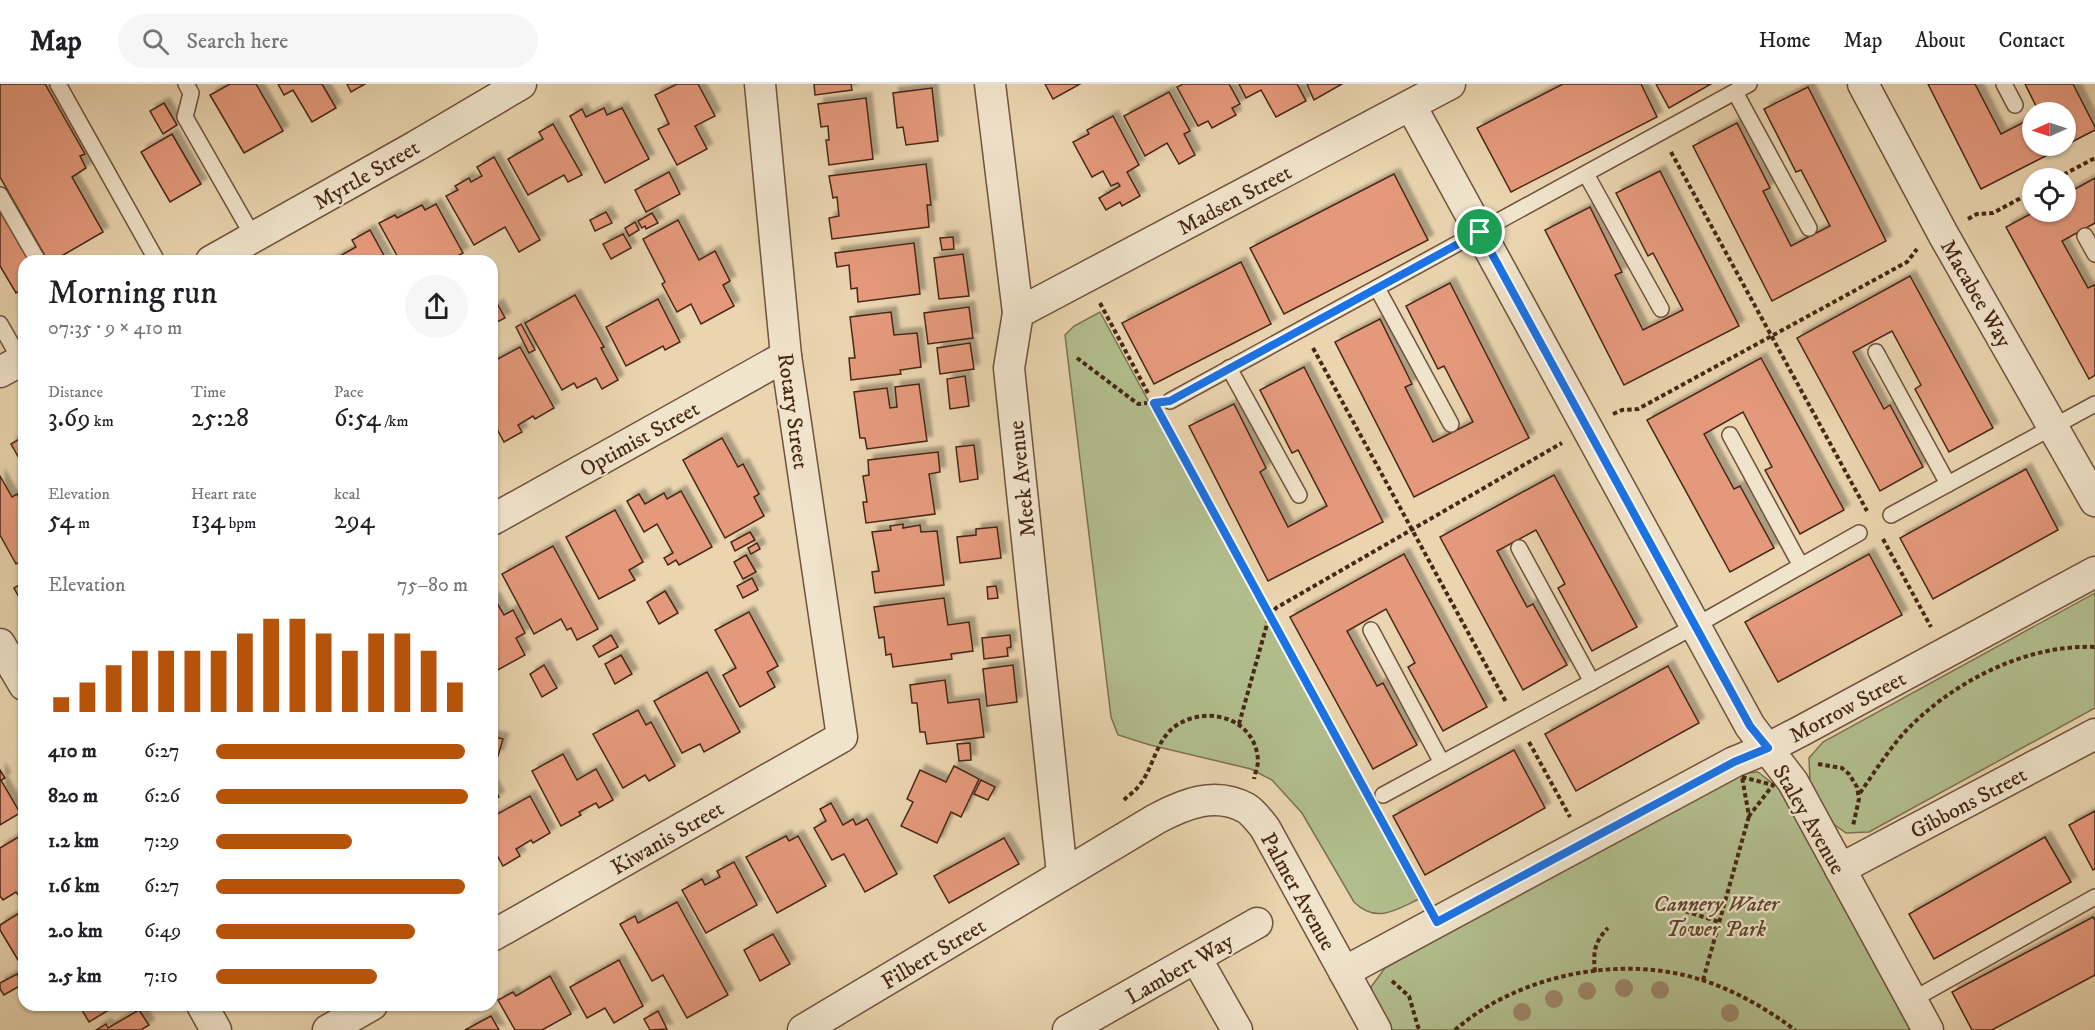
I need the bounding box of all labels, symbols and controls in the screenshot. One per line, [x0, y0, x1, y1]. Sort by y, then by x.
search box [118, 14, 538, 68]
text: Map [30, 24, 82, 59]
icon: search [139, 25, 172, 58]
text: Search here [187, 28, 288, 55]
text: Home [1759, 28, 1811, 54]
text: Map [1844, 28, 1882, 54]
text: About [1915, 28, 1966, 54]
text: Contact [1999, 28, 2065, 54]
north arrow [2022, 102, 2076, 156]
map controls [2022, 102, 2076, 222]
street label: Myrtle Street [309, 134, 424, 216]
street label: Madsen Street [1173, 159, 1296, 242]
button: locate [2022, 168, 2076, 222]
pin [1454, 206, 1505, 257]
icon: arrive [1463, 215, 1496, 248]
street label: Macabee Way [1934, 235, 2018, 353]
text: Morning run [48, 273, 217, 314]
button: share [405, 275, 468, 338]
text: 07:35 · 9 × 410 m [48, 316, 182, 341]
street label: Rotary Street [771, 351, 814, 471]
text: Distance [48, 382, 103, 402]
text: Time [191, 382, 226, 402]
text: Pace [334, 382, 364, 402]
street label: Optimist Street [575, 395, 704, 483]
text: 3.69 [48, 402, 90, 435]
text: 25:28 [191, 402, 249, 435]
text: 6:54 [334, 402, 381, 435]
text: km [90, 411, 114, 431]
text: /km [381, 411, 409, 431]
street label: Meek Avenue [1003, 419, 1042, 538]
text: Elevation [48, 484, 110, 504]
text: Heart rate [191, 484, 257, 504]
text: kcal [334, 484, 360, 504]
text: 54 [48, 504, 75, 537]
text: 134 [191, 504, 225, 537]
text: 294 [334, 504, 375, 537]
text: m [75, 513, 90, 533]
text: bpm [225, 513, 256, 533]
text: Elevation [48, 573, 125, 598]
text: 75–80 m [397, 573, 468, 598]
street label: Morrow Street [1785, 665, 1911, 749]
text: 410 m [48, 739, 97, 764]
text: 6:27 [144, 739, 180, 764]
street label: Staley Avenue [1766, 760, 1851, 879]
street label: Gibbons Street [1906, 761, 2032, 845]
text: 820 m [48, 784, 98, 809]
text: 6:26 [144, 784, 180, 809]
street label: Kiwanis Street [607, 795, 729, 881]
street label: Palmer Avenue [1254, 828, 1341, 955]
text: 1.2 km [48, 829, 99, 854]
text: 7:29 [144, 829, 180, 854]
text: 1.6 km [48, 874, 100, 899]
text: 6:27 [144, 874, 180, 899]
park label: Cannery Water Tower Park [1653, 891, 1781, 943]
street label: Filbert Street [877, 913, 991, 996]
text: 2.0 km [48, 919, 103, 944]
text: 6:49 [144, 919, 181, 944]
street label: Lambert Way [1121, 927, 1239, 1011]
text: 2.5 km [48, 964, 102, 989]
text: 7:10 [144, 964, 178, 989]

